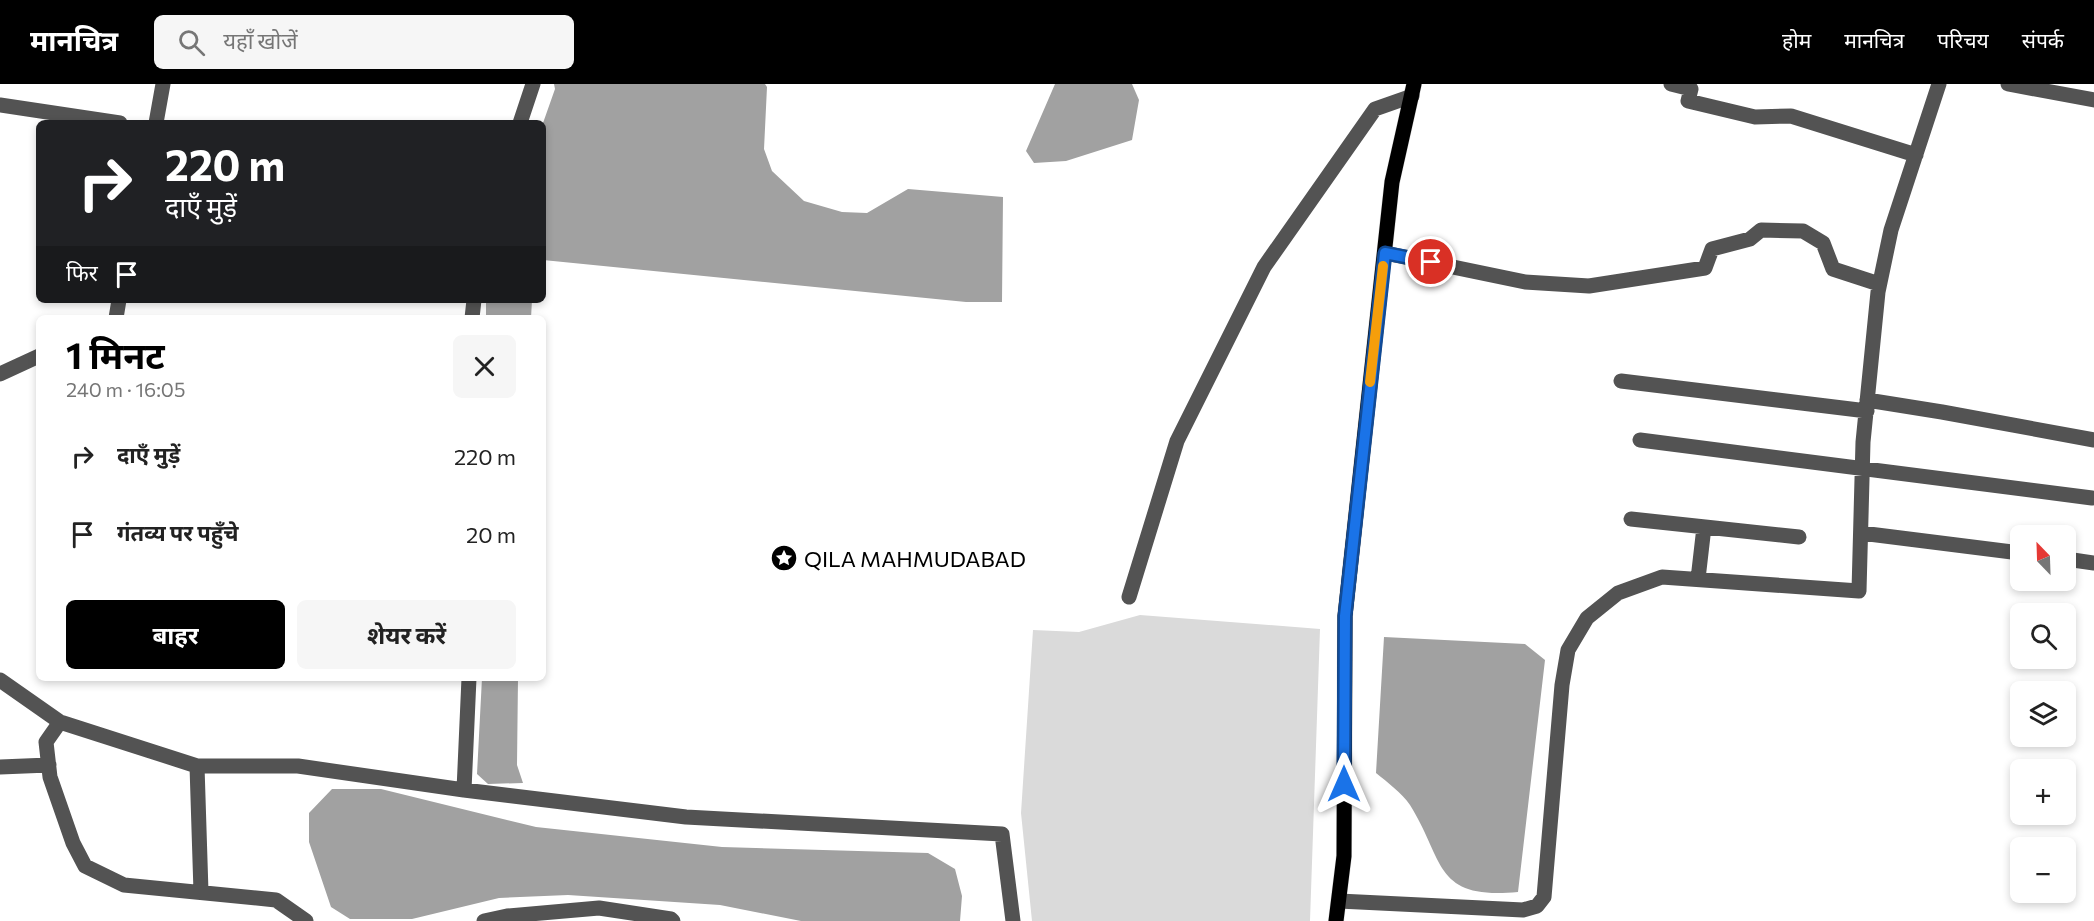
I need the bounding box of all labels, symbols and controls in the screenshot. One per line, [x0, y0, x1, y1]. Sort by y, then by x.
search box [154, 15, 574, 69]
text: मानचित्र [30, 23, 118, 57]
icon: search [175, 26, 208, 59]
text: यहाँ खोजें [223, 27, 298, 54]
text: होम [1782, 27, 1811, 52]
text: मानचित्र [1844, 27, 1904, 52]
text: परिचय [1937, 27, 1989, 52]
text: संपर्क [2022, 27, 2064, 52]
text: 220 m [165, 138, 285, 190]
icon: right [66, 144, 144, 222]
text: दाएँ मुड़ें [165, 190, 237, 223]
pin [1405, 236, 1456, 287]
icon: arrive [1414, 245, 1447, 278]
icon: arrive [110, 258, 143, 291]
text: फिर [66, 259, 98, 286]
text: 1 मिनट [66, 332, 165, 376]
button: close [453, 335, 516, 398]
text: 240 m · 16:05 [66, 377, 185, 401]
icon: right [66, 440, 99, 473]
text: दाएँ मुड़ें [117, 441, 180, 468]
text: 220 m [454, 443, 516, 470]
icon: arrive [66, 518, 99, 551]
text: गंतव्य पर पहुँचे [117, 519, 239, 546]
text: 20 m [466, 521, 516, 548]
north arrow [2010, 525, 2076, 591]
map controls [2010, 525, 2076, 903]
place icon: QILA MAHMUDABAD [769, 543, 799, 573]
place label: QILA MAHMUDABAD [804, 545, 1026, 572]
button: बाहर [66, 600, 285, 669]
button: शेयर करें [297, 600, 516, 669]
button: search [2010, 603, 2076, 669]
button: layers [2010, 681, 2076, 747]
position arrow [1312, 752, 1376, 816]
button: + [2010, 759, 2076, 825]
button: − [2010, 837, 2076, 903]

